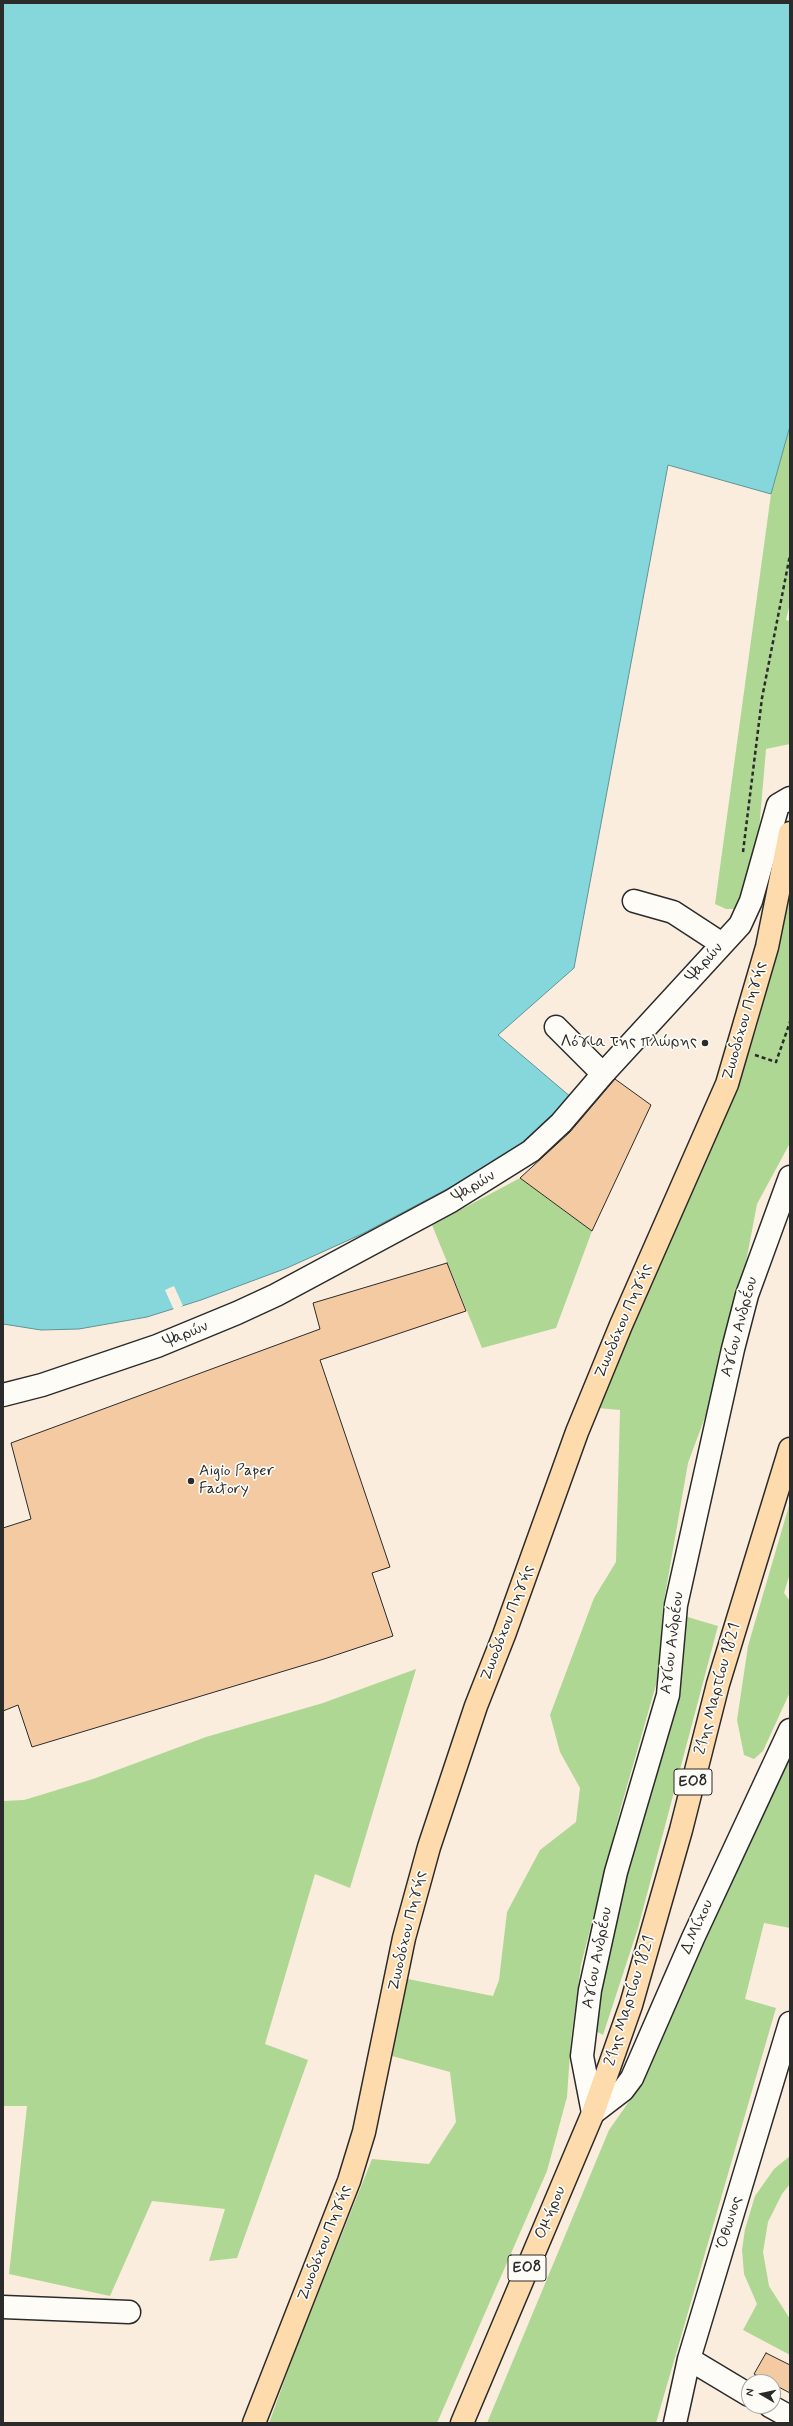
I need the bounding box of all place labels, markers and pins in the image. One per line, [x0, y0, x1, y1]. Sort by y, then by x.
place label: Λόγια της πλώρης [561, 1033, 697, 1053]
marker: Λόγια της πλώρης [700, 1038, 710, 1048]
place label: Aigio Paper Factory [199, 1462, 274, 1500]
marker: Aigio Paper Factory [186, 1476, 196, 1486]

